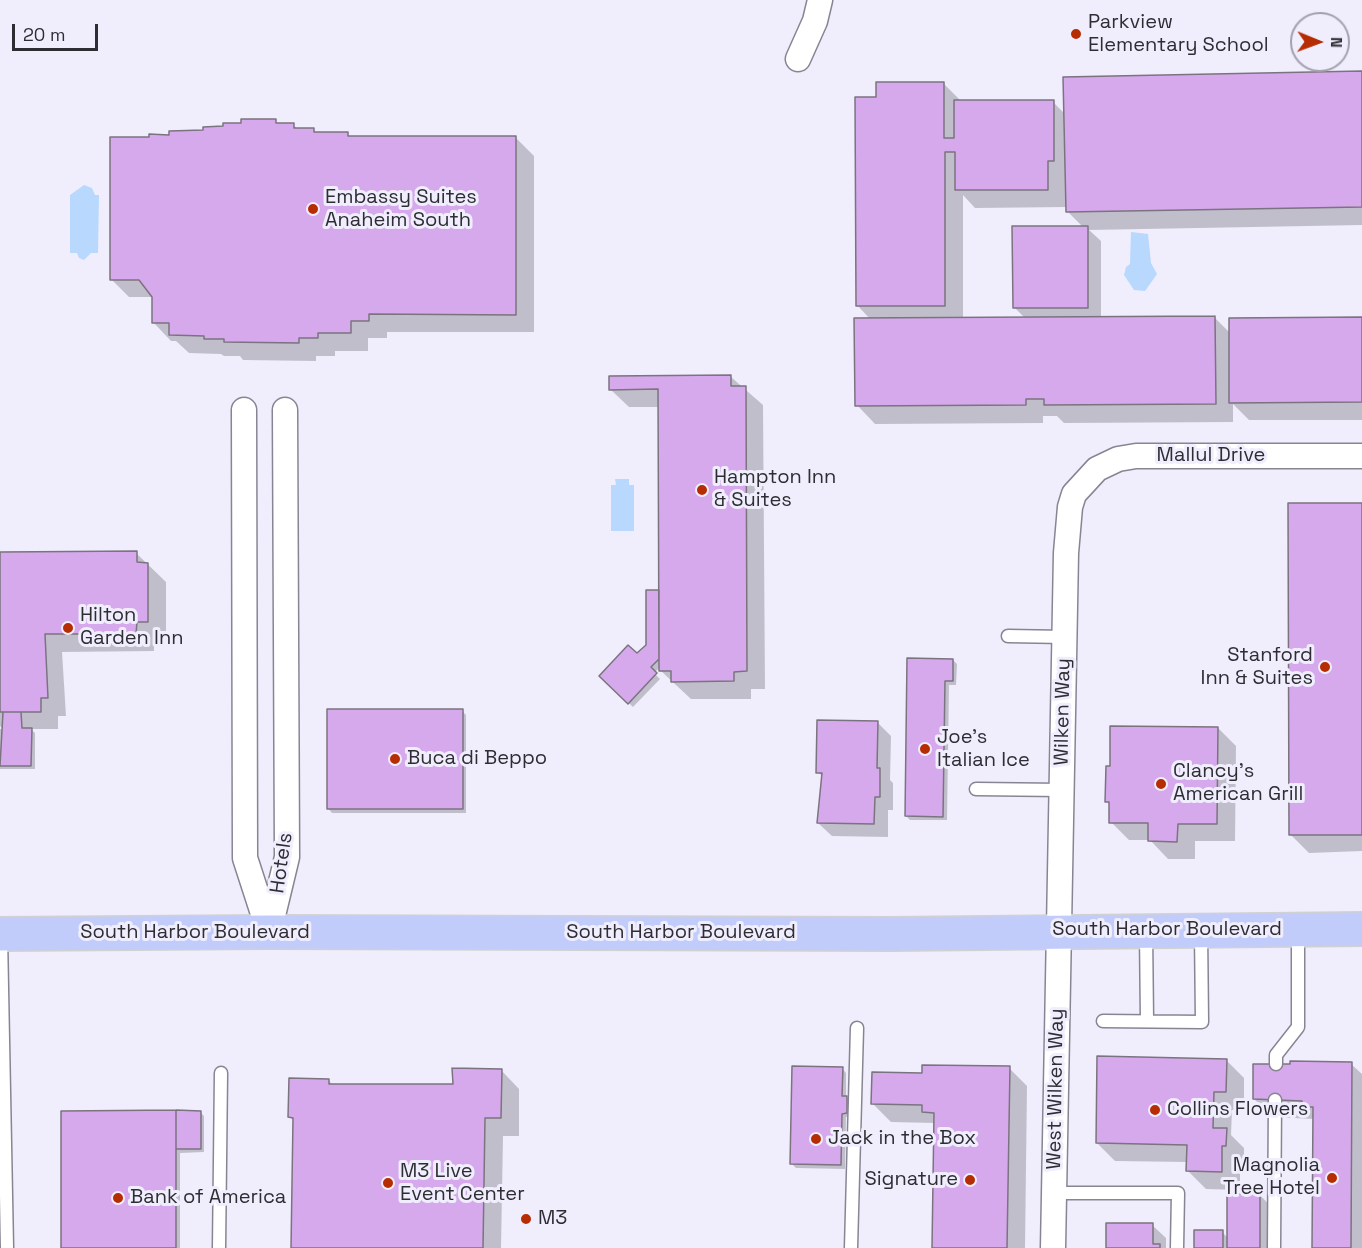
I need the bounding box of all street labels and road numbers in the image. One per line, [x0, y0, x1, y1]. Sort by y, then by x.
street label: Mallul Drive [1157, 444, 1265, 468]
street label: Wilken Way [1050, 658, 1076, 766]
street label: Hotels [266, 831, 298, 895]
street label: South Harbor Boulevard [1052, 918, 1282, 942]
street label: South Harbor Boulevard [80, 921, 310, 945]
street label: South Harbor Boulevard [566, 921, 796, 945]
street label: West Wilken Way [1043, 1008, 1069, 1170]

